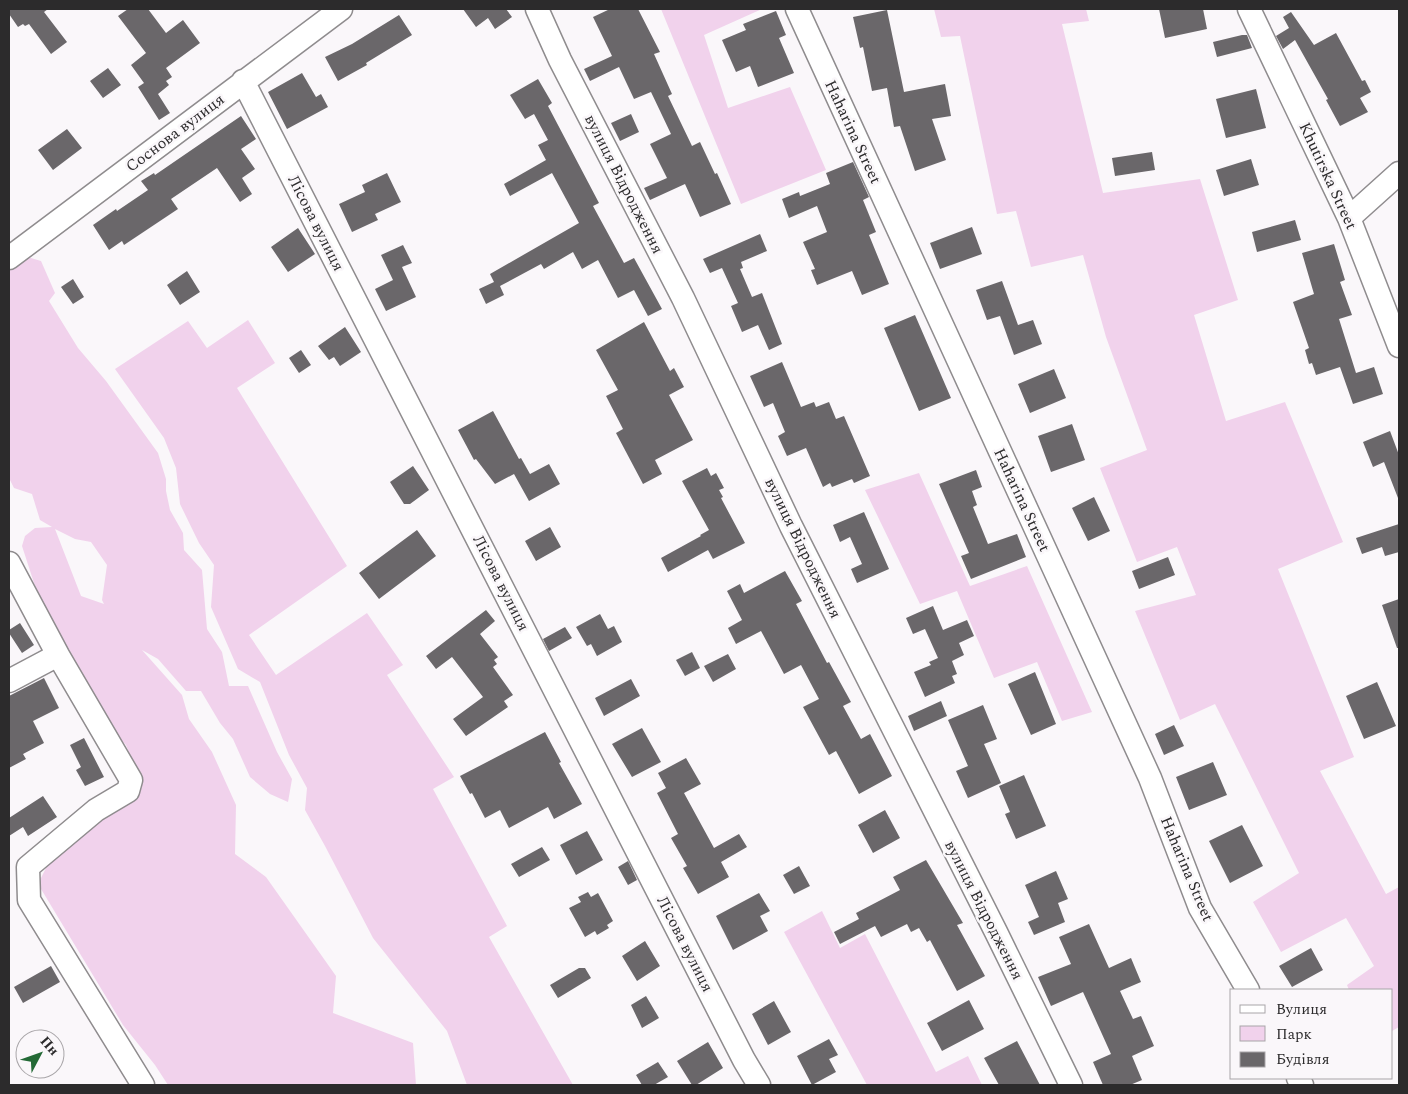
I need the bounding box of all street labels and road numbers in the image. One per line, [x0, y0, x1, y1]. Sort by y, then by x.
street label: Haharina Street [818, 76, 888, 188]
street label: Соснова вулиця [120, 88, 230, 178]
street label: вулиця Відродження [578, 110, 670, 258]
street label: Khutirska Street [1293, 118, 1364, 234]
street label: Лісова вулиця [281, 171, 351, 275]
street label: Haharina Street [987, 444, 1057, 556]
street label: вулиця Відродження [758, 474, 848, 622]
street label: Лісова вулиця [466, 531, 536, 635]
street label: Haharina Street [1154, 813, 1220, 926]
street label: вулиця Відродження [938, 836, 1030, 984]
street label: Лісова вулиця [650, 892, 720, 996]

